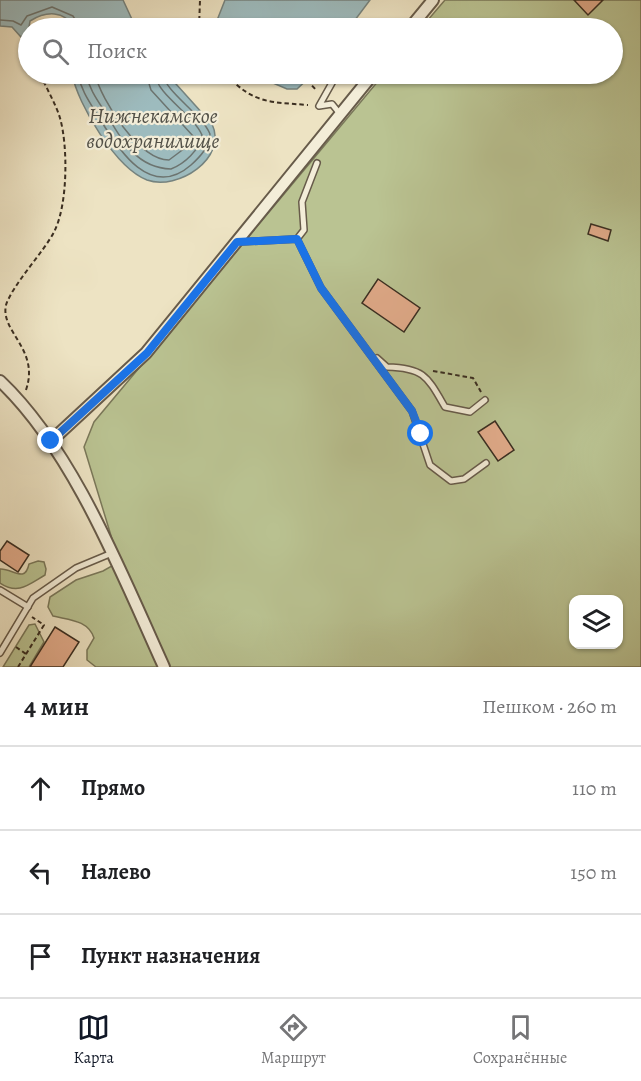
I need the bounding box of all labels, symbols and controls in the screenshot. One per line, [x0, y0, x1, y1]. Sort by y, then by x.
search box [18, 18, 623, 84]
icon: search [39, 35, 72, 68]
text: Поиск [87, 36, 147, 66]
water label: Нижнекамское водохранилище [87, 101, 219, 156]
route start [407, 420, 433, 446]
route end [37, 427, 63, 453]
map controls [569, 595, 623, 649]
button: layers [569, 595, 623, 649]
text: 4 мин [24, 689, 89, 724]
text: Пешком · 260 m [482, 693, 617, 720]
icon: ahead [24, 772, 57, 805]
text: Прямо [81, 773, 145, 803]
text: 110 m [572, 775, 617, 802]
icon: left [24, 856, 57, 889]
text: Налево [81, 857, 151, 887]
text: 150 m [570, 859, 617, 886]
icon: arrive [24, 940, 57, 973]
text: Пункт назначения [81, 941, 260, 971]
tab: Карта [74, 1011, 114, 1069]
tab: Маршрут [261, 1011, 326, 1069]
tab: Сохранённые [473, 1011, 567, 1069]

